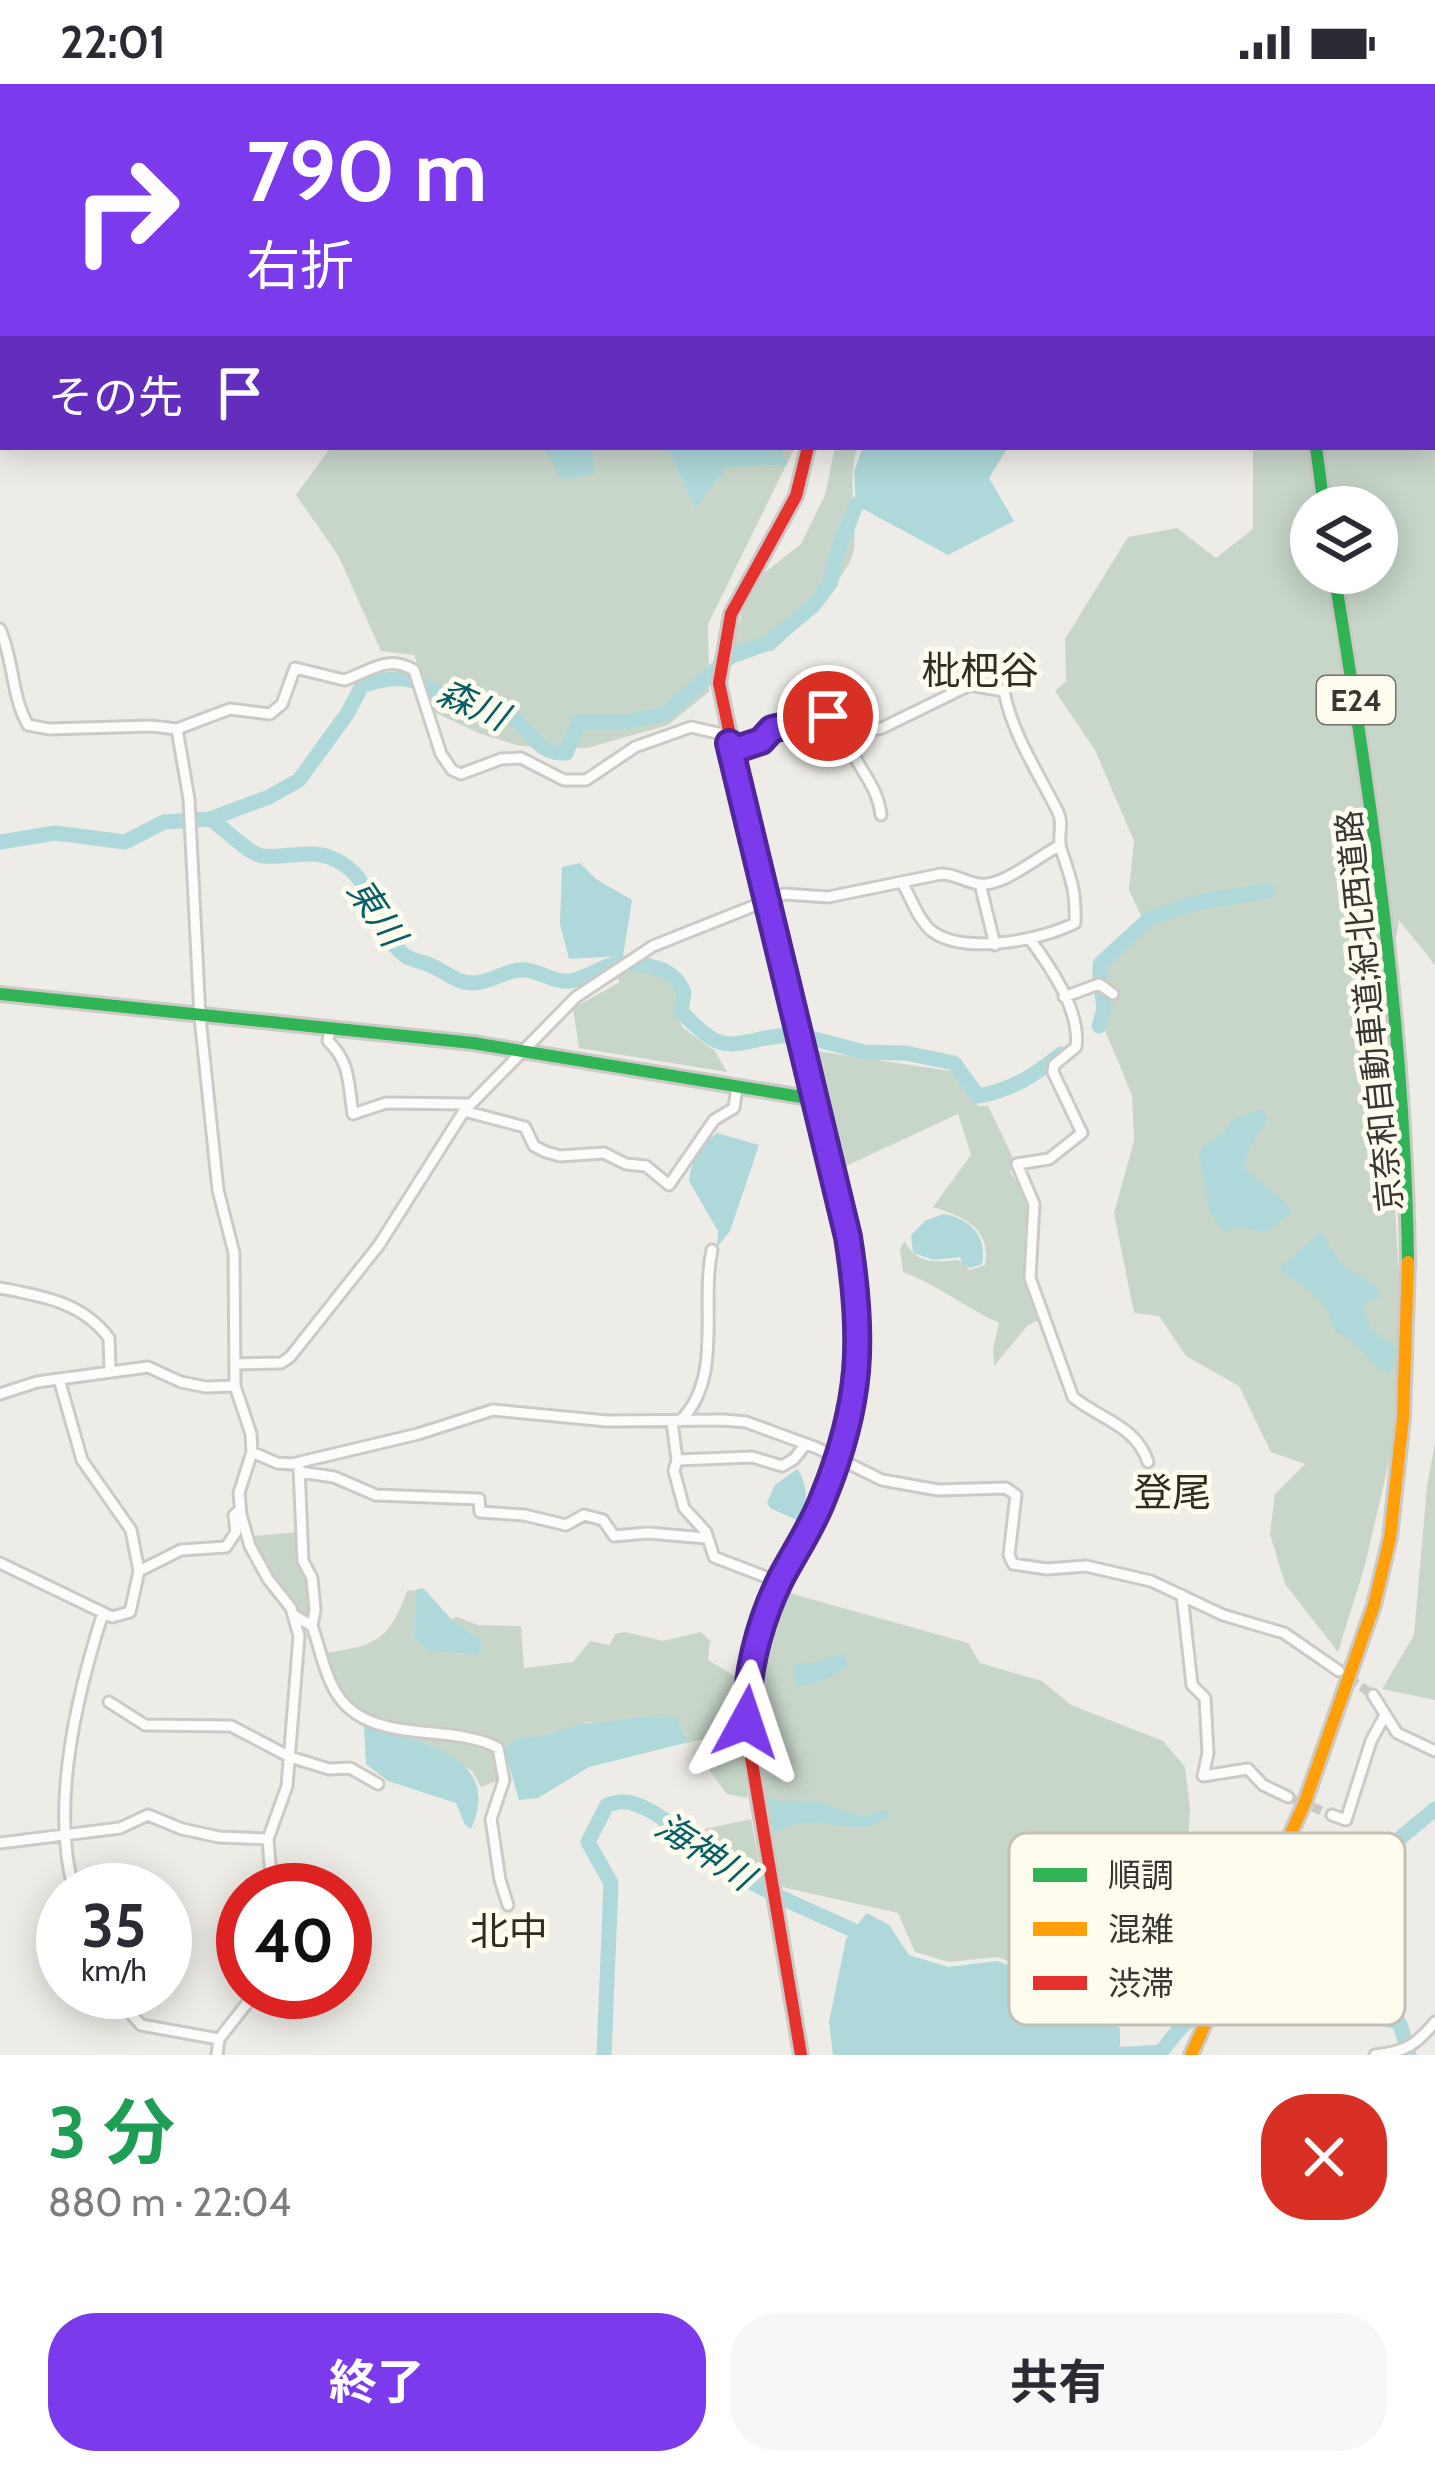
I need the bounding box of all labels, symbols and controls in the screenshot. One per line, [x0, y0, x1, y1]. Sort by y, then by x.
text: 22:01 [60, 15, 166, 69]
text: 790 m [246, 120, 487, 222]
icon: right [48, 132, 204, 288]
text: 右折 [246, 233, 354, 299]
icon: arrive [207, 360, 273, 426]
text: その先 [48, 370, 183, 424]
map controls [1290, 486, 1398, 594]
button: layers [1290, 486, 1398, 594]
district label: 枇杷谷 [921, 646, 1039, 694]
pin [777, 665, 879, 767]
water label: 森川 [431, 669, 518, 740]
road number: E24 [1317, 676, 1395, 724]
icon: arrive [795, 683, 861, 749]
street label: 京奈和自動車道;紀北西道路 [1328, 808, 1410, 1214]
water label: 東川 [339, 870, 418, 957]
district label: 登尾 [1133, 1468, 1211, 1516]
position arrow [683, 1659, 809, 1785]
water label: 海神川 [648, 1803, 766, 1901]
legend [1009, 1833, 1405, 2025]
text: 順調 [1108, 1855, 1174, 1895]
speed limit sign: 40 [216, 1863, 372, 2019]
text: 35 [82, 1889, 146, 1962]
district label: 北中 [470, 1907, 548, 1955]
text: 混雑 [1108, 1909, 1174, 1949]
text: km/h [81, 1952, 147, 1989]
text: 渋滞 [1108, 1963, 1174, 2003]
text: 3 分 [48, 2089, 175, 2176]
button: close [1261, 2094, 1387, 2220]
text: 880 m · 22:04 [48, 2178, 291, 2226]
button: 終了 [48, 2313, 706, 2451]
button: 共有 [730, 2313, 1387, 2451]

